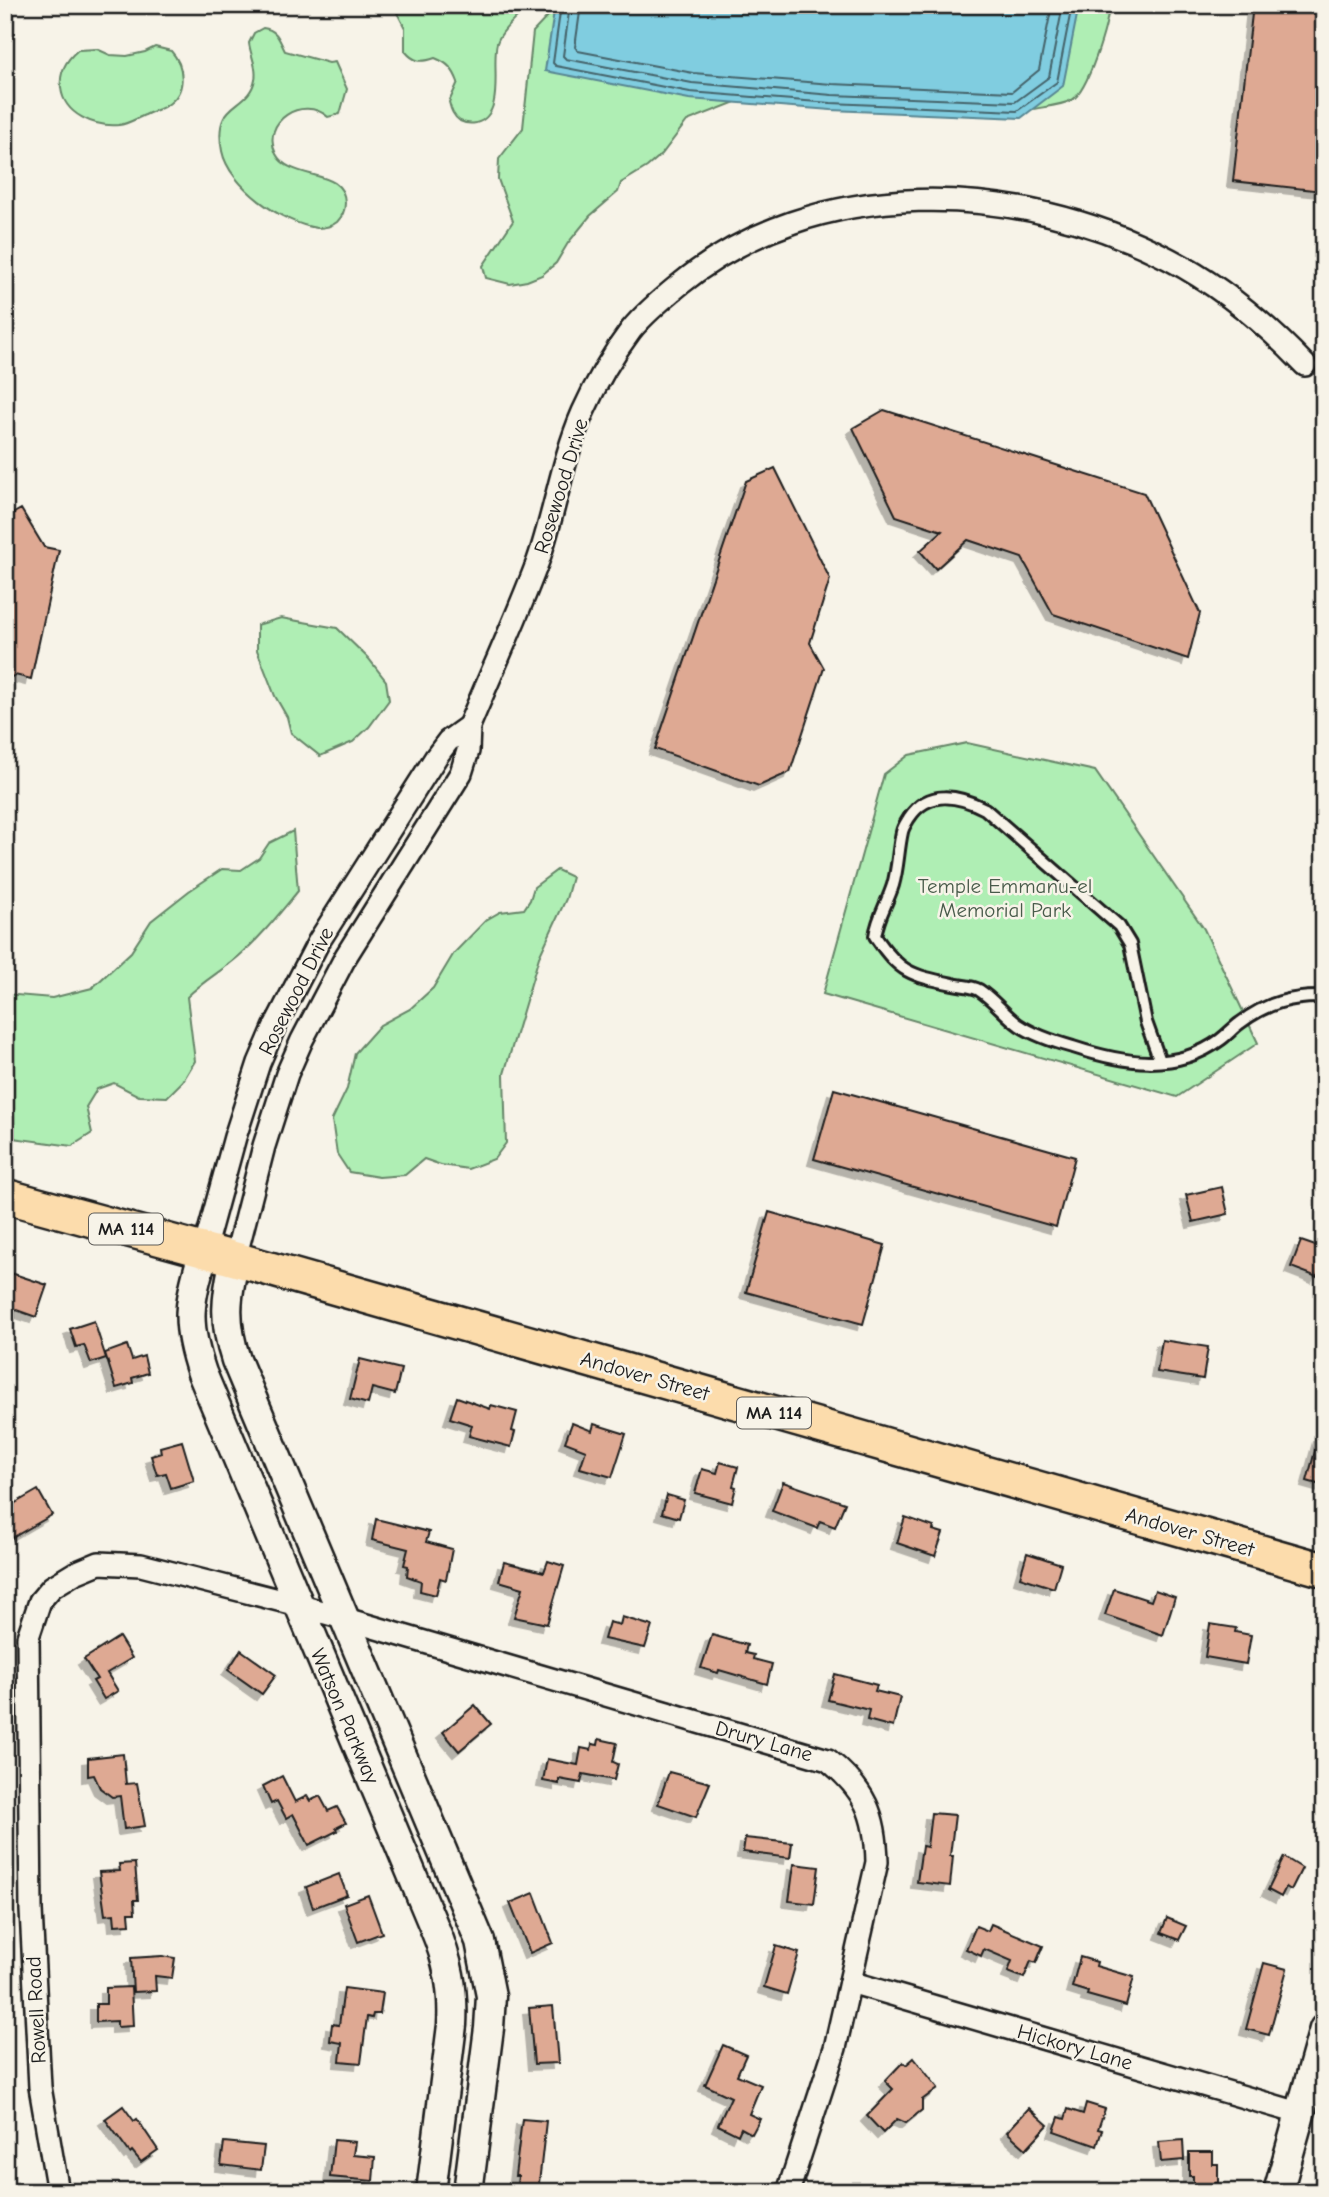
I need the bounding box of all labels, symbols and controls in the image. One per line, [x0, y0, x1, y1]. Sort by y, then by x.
street label: Rosewood Drive [529, 415, 593, 557]
park label: Temple Emmanu-el Memorial Park [918, 874, 1092, 922]
street label: Rosewood Drive [253, 923, 339, 1059]
road number: MA 114 [89, 1214, 163, 1245]
street label: Andover Street [578, 1346, 713, 1406]
road number: MA 114 [737, 1398, 811, 1428]
street label: Andover Street [1123, 1502, 1258, 1562]
street label: Watson Parkway [306, 1645, 385, 1788]
street label: Drury Lane [713, 1716, 815, 1766]
street label: Rowell Road [21, 1956, 51, 2064]
street label: Hickory Lane [1015, 2019, 1135, 2075]

